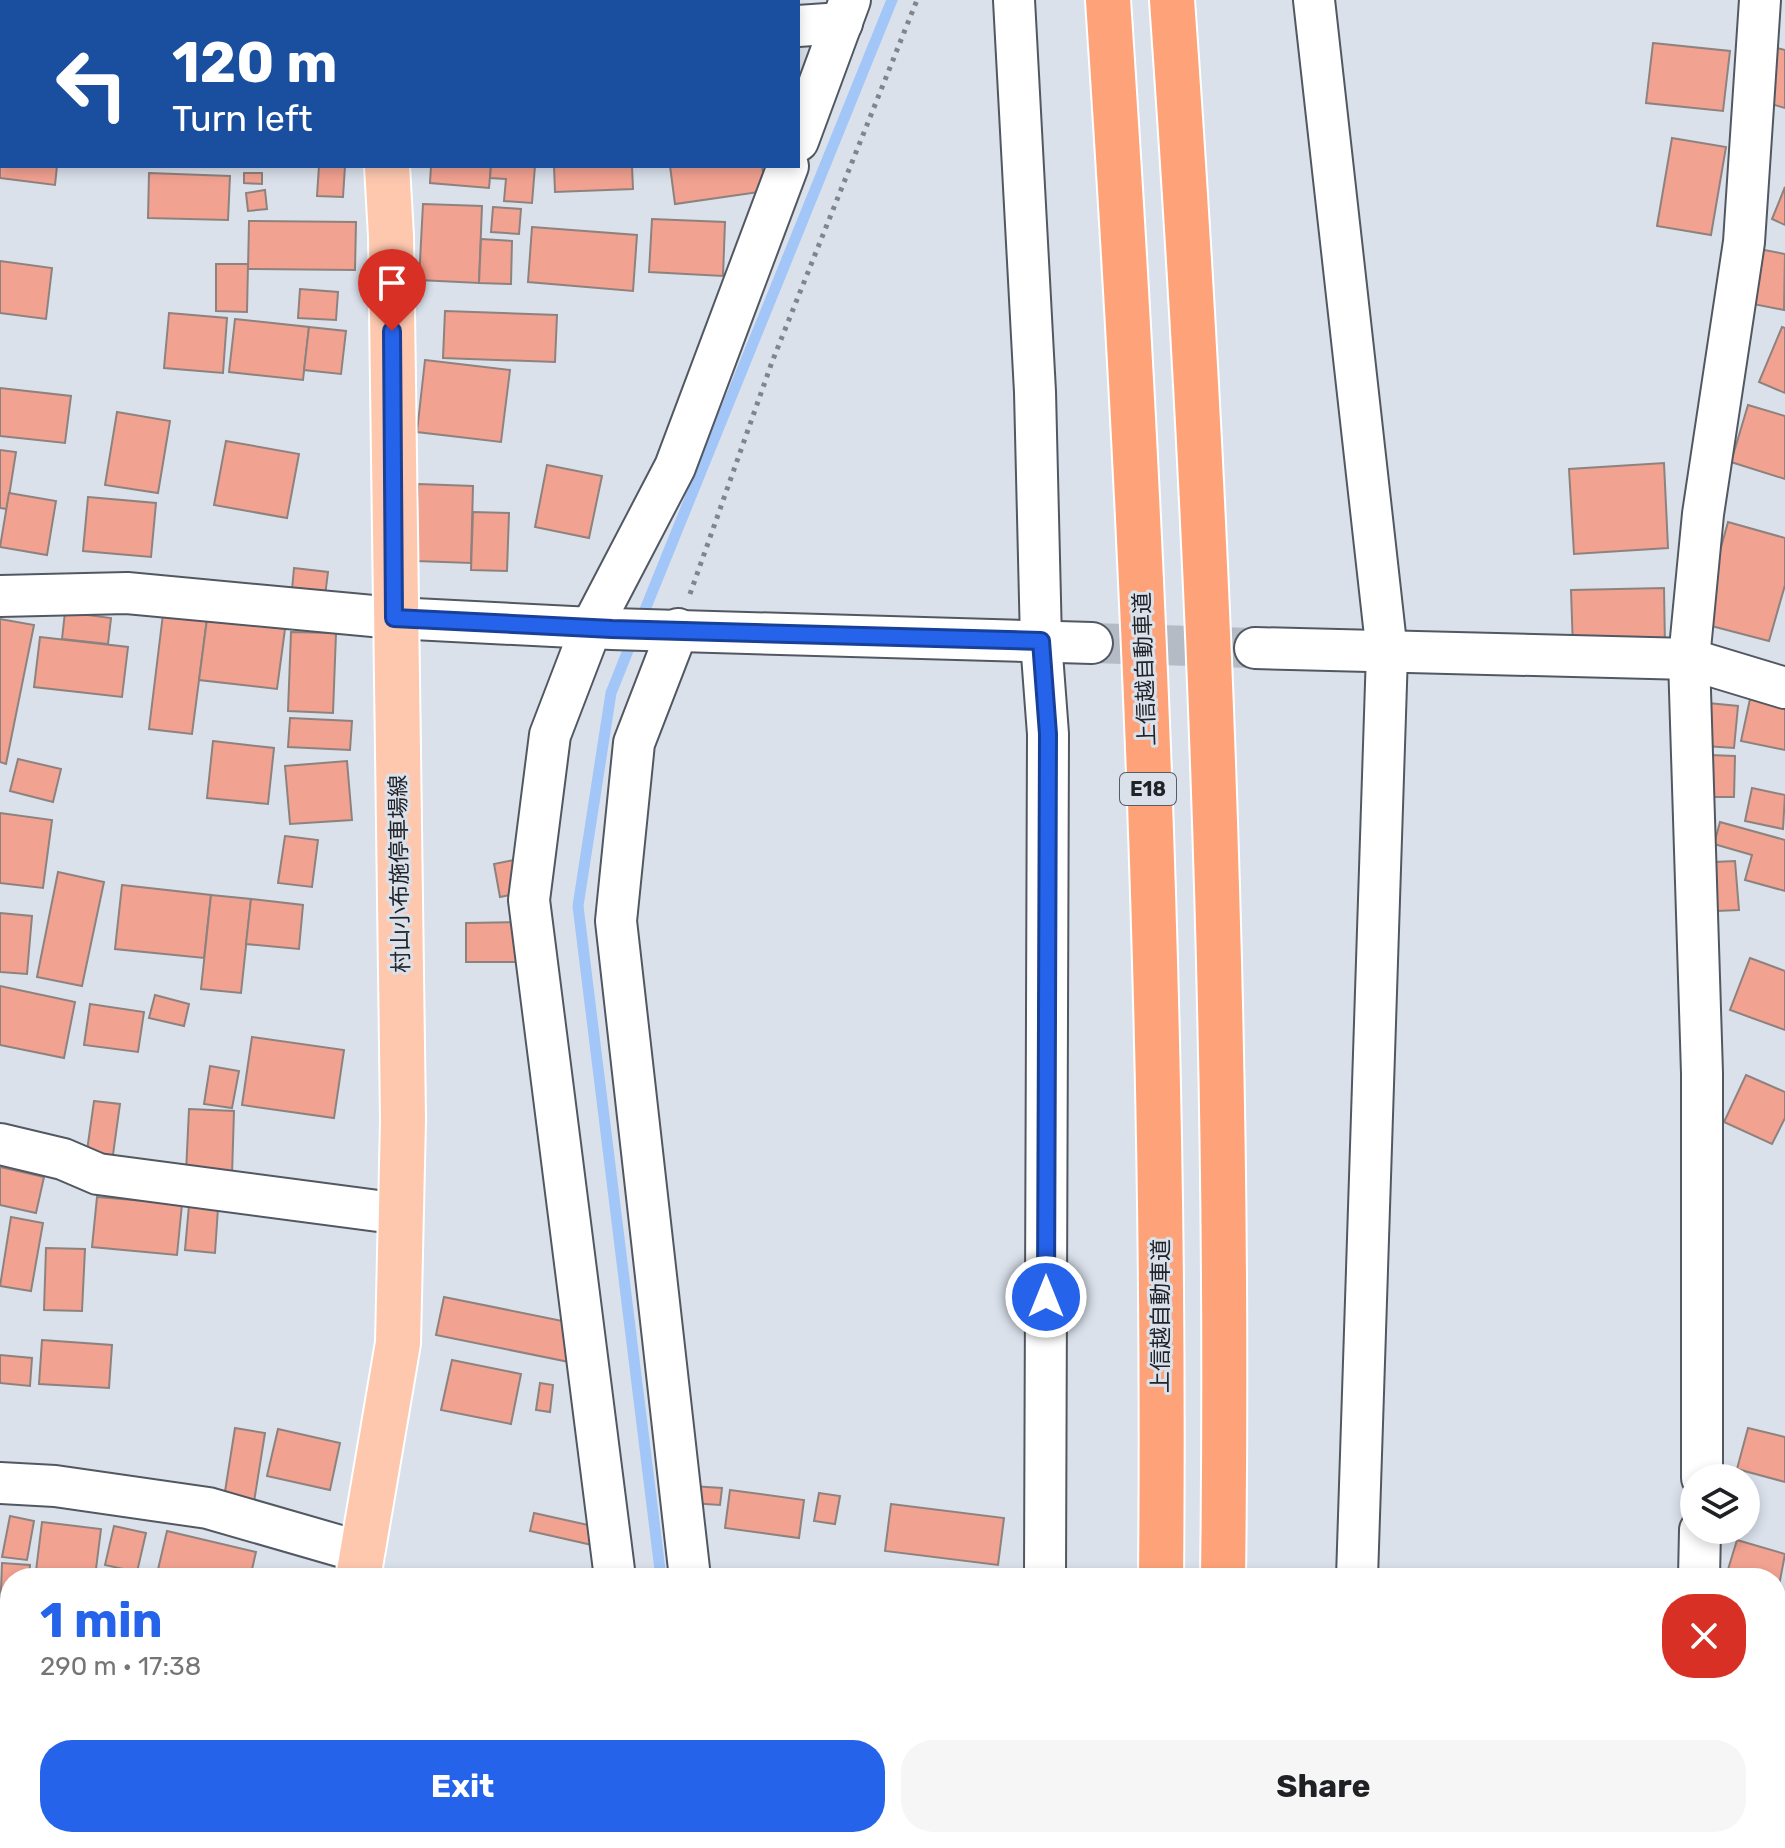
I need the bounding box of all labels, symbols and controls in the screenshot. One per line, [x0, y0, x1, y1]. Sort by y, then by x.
text: 120 m [172, 30, 338, 96]
icon: left [40, 32, 144, 136]
text: Turn left [172, 97, 313, 140]
pin [358, 249, 426, 331]
icon: arrive [370, 261, 414, 305]
street label: 上信越自動車道 [1128, 592, 1161, 746]
road number: E18 [1120, 773, 1176, 805]
street label: 村山小布施停車場線 [384, 775, 415, 973]
street label: 上信越自動車道 [1147, 1239, 1174, 1393]
position arrow [1004, 1255, 1088, 1339]
map controls [1680, 1464, 1760, 1544]
button: layers [1680, 1464, 1760, 1544]
text: 1 min [40, 1592, 163, 1649]
button: close [1662, 1594, 1746, 1678]
text: 290 m · 17:38 [40, 1651, 201, 1682]
button: Exit [40, 1740, 885, 1832]
button: Share [901, 1740, 1746, 1832]

